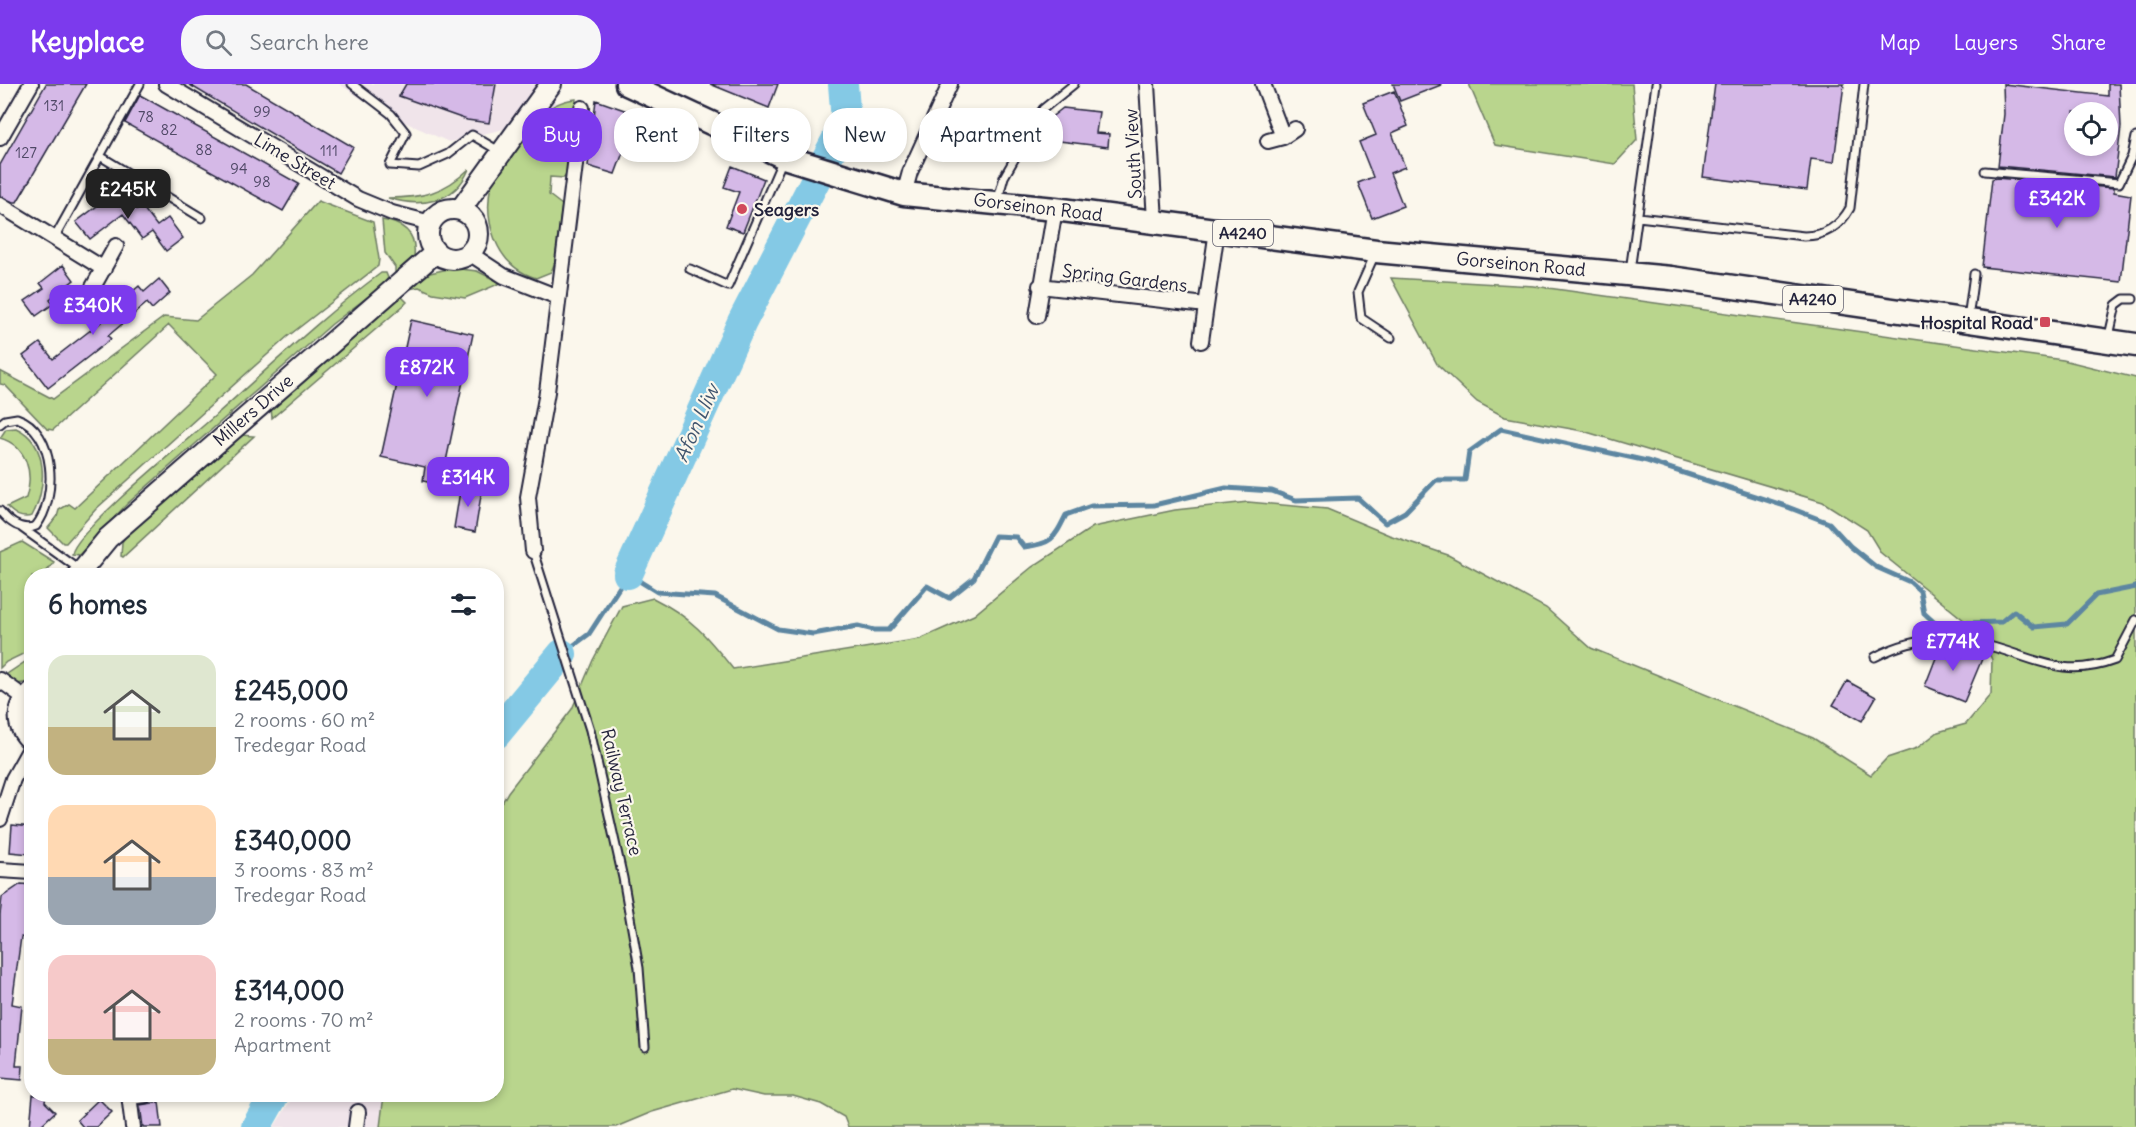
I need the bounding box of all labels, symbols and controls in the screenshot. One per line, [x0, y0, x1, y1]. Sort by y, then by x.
search box [181, 15, 601, 69]
text: Keyplace [30, 24, 145, 60]
icon: search [202, 26, 235, 59]
text: Search here [250, 28, 369, 56]
text: Map [1880, 29, 1920, 56]
text: Layers [1953, 29, 2018, 56]
text: Share [2051, 29, 2106, 56]
house number: 131 [44, 96, 64, 115]
house number: 99 [253, 102, 271, 121]
map controls [2064, 102, 2118, 156]
button: locate [2064, 102, 2118, 156]
house number: 78 [138, 107, 154, 126]
chip: Buy [522, 108, 602, 162]
chip: Rent [614, 108, 699, 162]
chip: Filters [711, 108, 811, 162]
chip: New [823, 108, 907, 162]
chip: Apartment [919, 108, 1063, 162]
street label: South View [1119, 108, 1147, 200]
house number: 82 [161, 120, 177, 139]
street label: Lime Street [250, 128, 340, 194]
house number: 88 [195, 140, 213, 159]
house number: 111 [320, 141, 338, 160]
house number: 127 [15, 143, 37, 162]
house number: 94 [230, 159, 248, 178]
pin: £245K [86, 169, 170, 220]
house number: 98 [253, 172, 271, 191]
text: £245K [100, 176, 156, 201]
pin: £342K [2015, 178, 2099, 229]
text: £342K [2029, 185, 2085, 210]
street label: Gorseinon Road [972, 188, 1104, 226]
place label: Seagers [754, 198, 819, 221]
marker: Seagers [735, 202, 749, 216]
road number: A4240 [1213, 220, 1273, 246]
street label: Gorseinon Road [1455, 247, 1587, 281]
street label: Spring Gardens [1061, 259, 1189, 297]
pin: £340K [51, 285, 135, 336]
road number: A4240 [1783, 286, 1843, 312]
text: £340K [63, 292, 123, 317]
place label: Hospital Road [1921, 311, 2033, 334]
marker: Hospital Road [2038, 315, 2052, 329]
pin: £872K [385, 347, 469, 398]
text: £872K [399, 354, 455, 379]
street label: Millers Drive [208, 369, 298, 451]
water label: Afon Lliw [668, 378, 725, 466]
pin: £314K [426, 457, 510, 508]
text: £314K [441, 464, 495, 489]
text: 6 homes [48, 588, 147, 621]
icon: filters [447, 588, 480, 621]
pin: £774K [1911, 621, 1995, 672]
text: £774K [1926, 628, 1980, 653]
text: £245,000 [234, 674, 349, 707]
icon: home [96, 679, 168, 751]
text: 2 rooms · 60 m² [234, 707, 375, 732]
street label: Railway Terrace [596, 726, 648, 858]
text: Tredegar Road [234, 732, 366, 757]
text: £340,000 [234, 824, 352, 857]
icon: home [96, 829, 168, 901]
text: 3 rooms · 83 m² [234, 857, 374, 882]
text: Tredegar Road [234, 882, 366, 907]
text: £314,000 [234, 974, 345, 1007]
icon: home [96, 979, 168, 1051]
text: 2 rooms · 70 m² [234, 1007, 374, 1032]
text: Apartment [234, 1032, 331, 1057]

